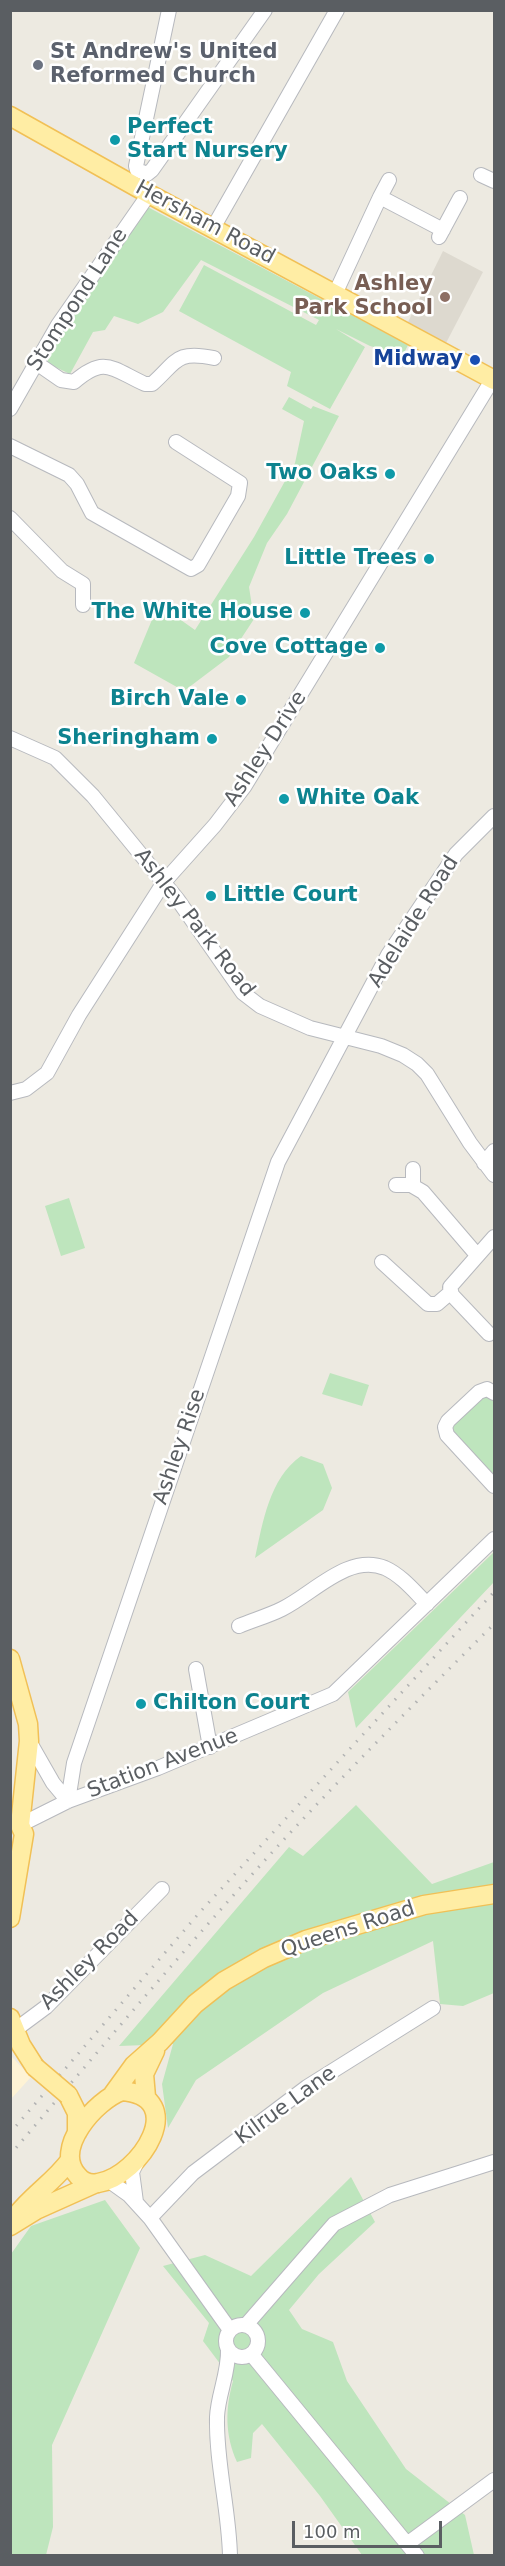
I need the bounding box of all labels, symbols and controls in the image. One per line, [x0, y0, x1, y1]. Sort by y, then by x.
place label: St Andrew's United Reformed Church [50, 40, 277, 90]
marker: St Andrew's United Reformed Church [31, 58, 45, 72]
place label: Perfect Start Nursery [127, 115, 288, 165]
marker: Perfect Start Nursery [108, 133, 122, 147]
street label: Hersham Road [131, 176, 279, 270]
street label: Stompond Lane [22, 224, 134, 376]
place label: Ashley Park School [294, 272, 433, 322]
marker: Ashley Park School [438, 290, 452, 304]
place label: Midway [373, 347, 463, 373]
marker: Midway [468, 353, 482, 367]
place label: Two Oaks [266, 461, 378, 487]
marker: Two Oaks [383, 467, 397, 481]
place label: Little Trees [284, 546, 417, 572]
marker: Little Trees [422, 552, 436, 566]
place label: The White House [92, 600, 293, 626]
marker: The White House [298, 606, 312, 620]
place label: Cove Cottage [210, 635, 368, 661]
marker: Cove Cottage [373, 641, 387, 655]
place label: Birch Vale [110, 687, 229, 713]
street label: Ashley Drive [219, 687, 313, 811]
marker: Birch Vale [234, 693, 248, 707]
place label: Sheringham [57, 726, 200, 752]
marker: Sheringham [205, 732, 219, 746]
place label: White Oak [296, 786, 419, 812]
marker: White Oak [277, 792, 291, 806]
street label: Ashley Park Road [128, 844, 260, 1002]
street label: Adelaide Road [363, 852, 465, 992]
place label: Little Court [223, 883, 358, 909]
marker: Little Court [204, 889, 218, 903]
street label: Ashley Rise [148, 1386, 212, 1508]
place label: Chilton Court [153, 1691, 310, 1717]
marker: Chilton Court [134, 1697, 148, 1711]
street label: Station Avenue [84, 1724, 242, 1804]
street label: Queens Road [278, 1896, 418, 1964]
street label: Ashley Road [35, 1906, 145, 2016]
street label: Kilrue Lane [231, 2061, 341, 2151]
scale bar [295, 2509, 445, 2547]
text: 100 m [303, 2521, 361, 2542]

